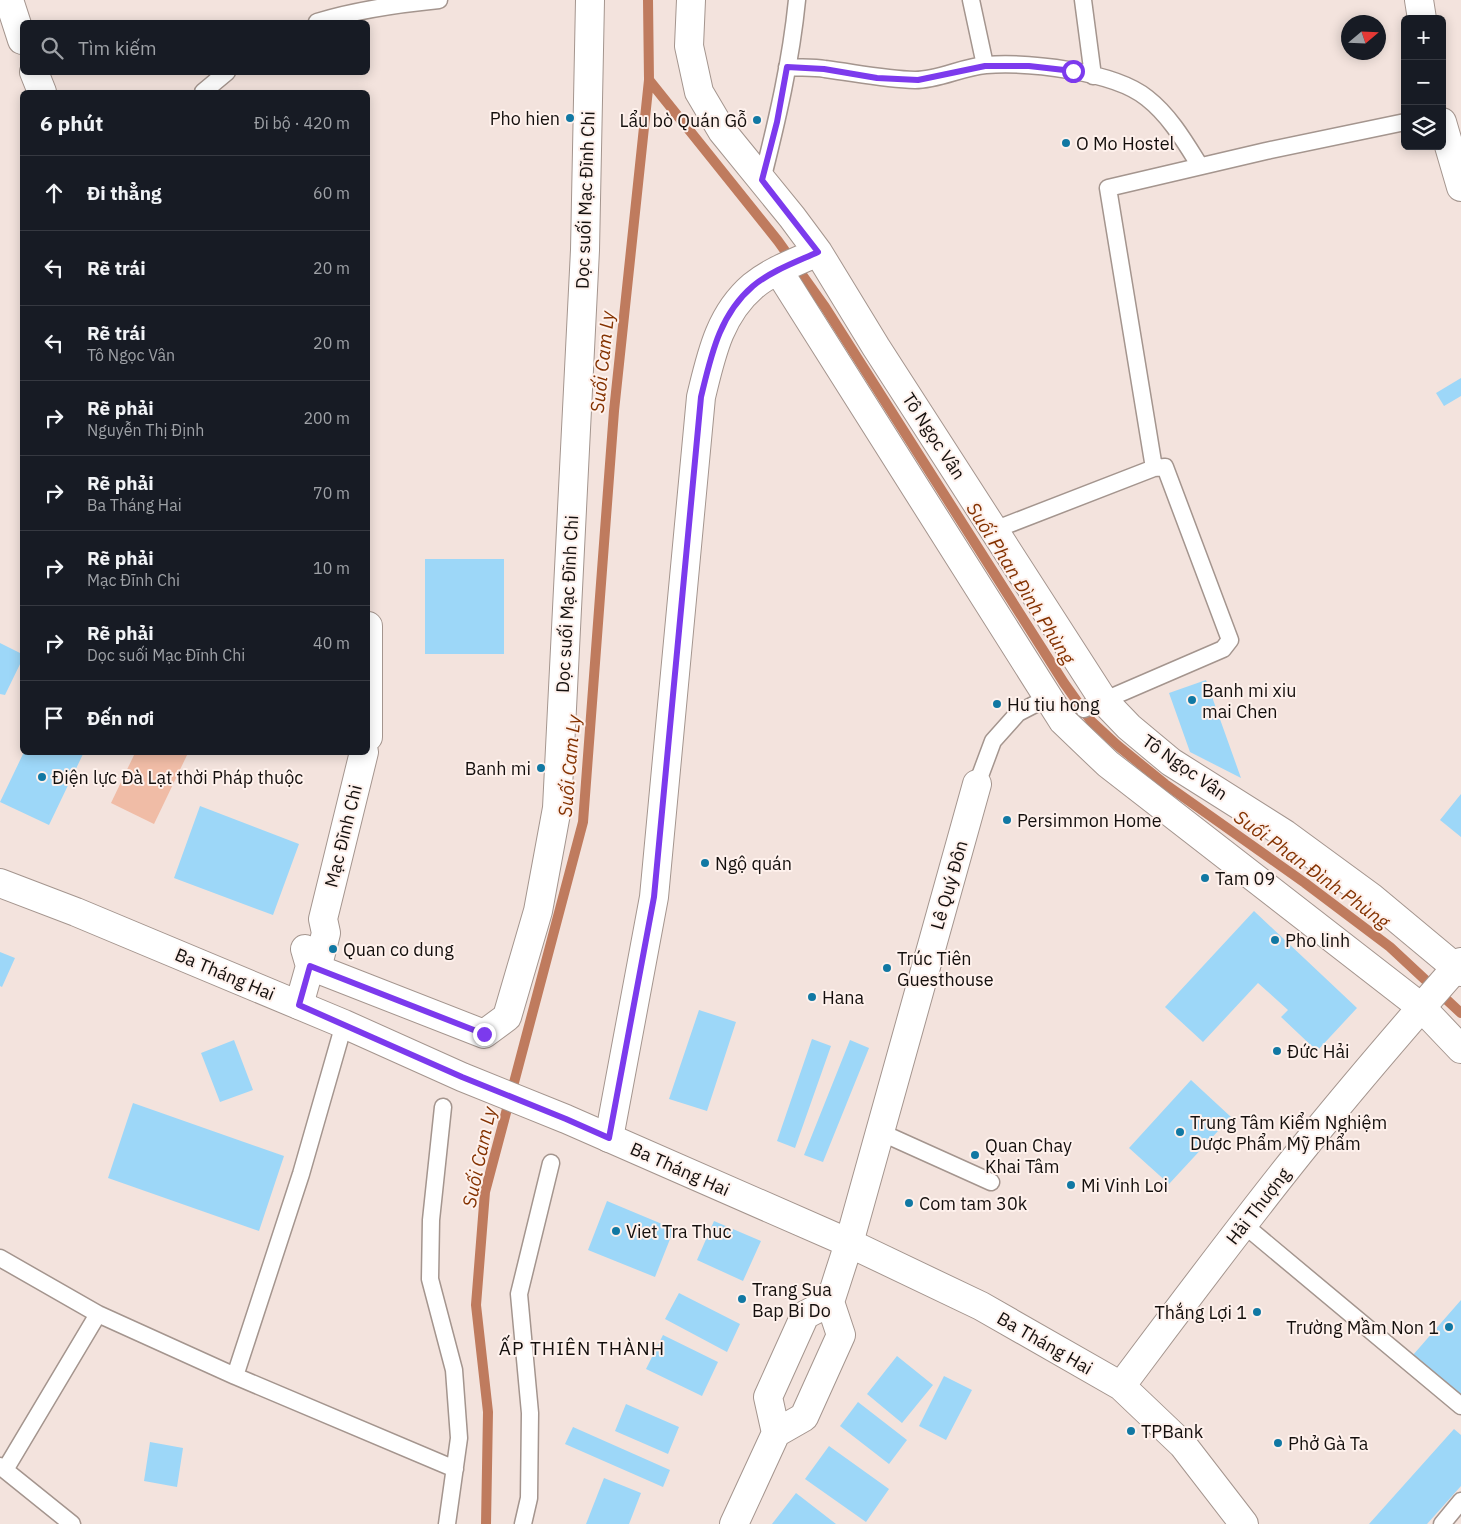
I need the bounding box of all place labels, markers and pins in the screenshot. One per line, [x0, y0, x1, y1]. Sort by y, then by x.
place label: Pho hien [490, 107, 560, 130]
place label: Lẩu bò Quán Gỗ [620, 109, 747, 132]
marker: Pho hien [564, 112, 576, 124]
marker: Lẩu bò Quán Gỗ [751, 114, 763, 126]
place label: O Mo Hostel [1076, 132, 1175, 155]
marker: O Mo Hostel [1060, 137, 1072, 149]
place label: Banh mi xiu mai Chen [1202, 679, 1296, 723]
place label: Hu tiu hong [1007, 693, 1100, 716]
marker: Banh mi xiu mai Chen [1186, 694, 1198, 706]
marker: Hu tiu hong [991, 698, 1003, 710]
place label: Banh mi [465, 757, 531, 780]
marker: Banh mi [535, 762, 547, 774]
place label: Điện lực Đà Lạt thời Pháp thuộc [52, 766, 303, 789]
marker: Điện lực Đà Lạt thời Pháp thuộc [36, 771, 48, 783]
place label: Persimmon Home [1017, 809, 1162, 832]
marker: Persimmon Home [1001, 814, 1013, 826]
place label: Ngộ quán [715, 852, 792, 875]
marker: Ngộ quán [699, 857, 711, 869]
place label: Tam 09 [1215, 867, 1275, 890]
marker: Tam 09 [1199, 872, 1211, 884]
place label: Pho linh [1285, 929, 1350, 952]
marker: Pho linh [1269, 934, 1281, 946]
place label: Quan co dung [343, 938, 454, 961]
marker: Quan co dung [327, 943, 339, 955]
place label: Trúc Tiên Guesthouse [897, 947, 994, 991]
marker: Trúc Tiên Guesthouse [881, 962, 893, 974]
place label: Hana [822, 986, 865, 1009]
marker: Hana [806, 991, 818, 1003]
place label: Đức Hải [1287, 1040, 1350, 1063]
marker: Đức Hải [1271, 1045, 1283, 1057]
place label: Trung Tâm Kiểm Nghiệm Dược Phẩm Mỹ Phẩm [1190, 1111, 1387, 1155]
marker: Trung Tâm Kiểm Nghiệm Dược Phẩm Mỹ Phẩm [1174, 1126, 1186, 1138]
place label: Quan Chay Khai Tâm [985, 1134, 1072, 1178]
marker: Quan Chay Khai Tâm [969, 1149, 981, 1161]
place label: Mi Vinh Loi [1081, 1174, 1168, 1197]
marker: Mi Vinh Loi [1065, 1179, 1077, 1191]
place label: Com tam 30k [919, 1192, 1028, 1215]
marker: Com tam 30k [903, 1197, 915, 1209]
place label: Viet Tra Thuc [626, 1220, 732, 1243]
marker: Viet Tra Thuc [610, 1225, 622, 1237]
place label: Trang Sua Bap Bi Do [752, 1278, 832, 1322]
marker: Trang Sua Bap Bi Do [736, 1293, 748, 1305]
place label: Thắng Lợi 1 [1154, 1301, 1247, 1324]
marker: Thắng Lợi 1 [1251, 1306, 1263, 1318]
place label: Trường Mầm Non 1 [1286, 1316, 1439, 1339]
marker: Trường Mầm Non 1 [1443, 1321, 1455, 1333]
place label: TPBank [1141, 1420, 1204, 1443]
marker: TPBank [1125, 1425, 1137, 1437]
place label: Phở Gà Ta [1288, 1432, 1369, 1455]
marker: Phở Gà Ta [1272, 1437, 1284, 1449]

